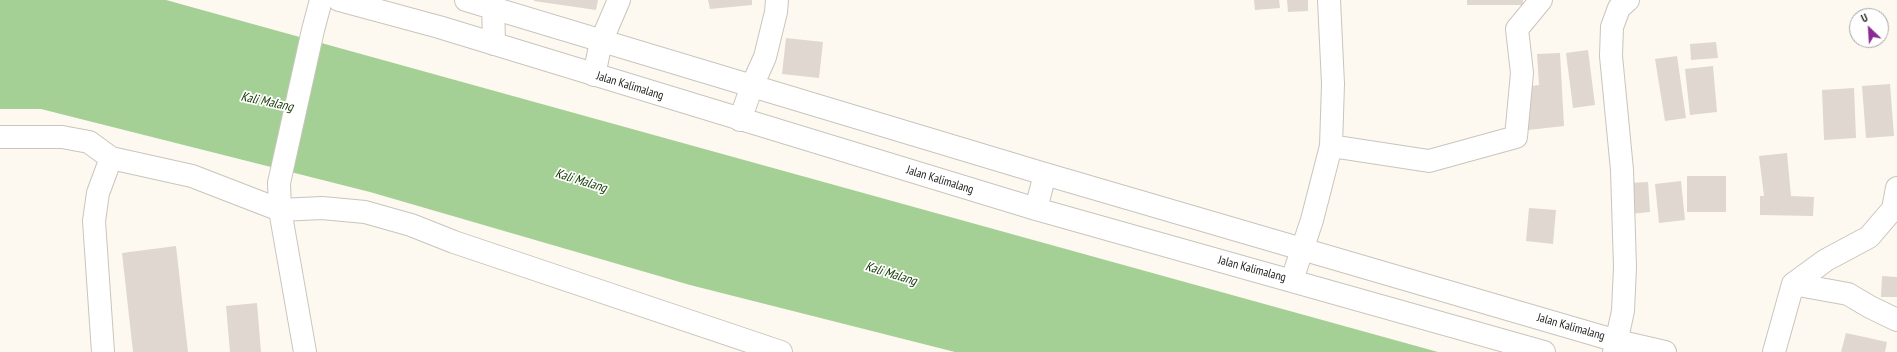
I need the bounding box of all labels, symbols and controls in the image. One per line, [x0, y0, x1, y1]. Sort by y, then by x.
north arrow [1849, 8, 1889, 48]
text: U [1859, 10, 1870, 26]
street label: Jalan Kalimalang [595, 69, 665, 103]
water label: Kali Malang [239, 89, 295, 115]
street label: Jalan Kalimalang [905, 163, 975, 197]
water label: Kali Malang [553, 166, 609, 196]
street label: Jalan Kalimalang [1217, 253, 1287, 285]
water label: Kali Malang [863, 259, 919, 289]
street label: Jalan Kalimalang [1536, 310, 1606, 344]

